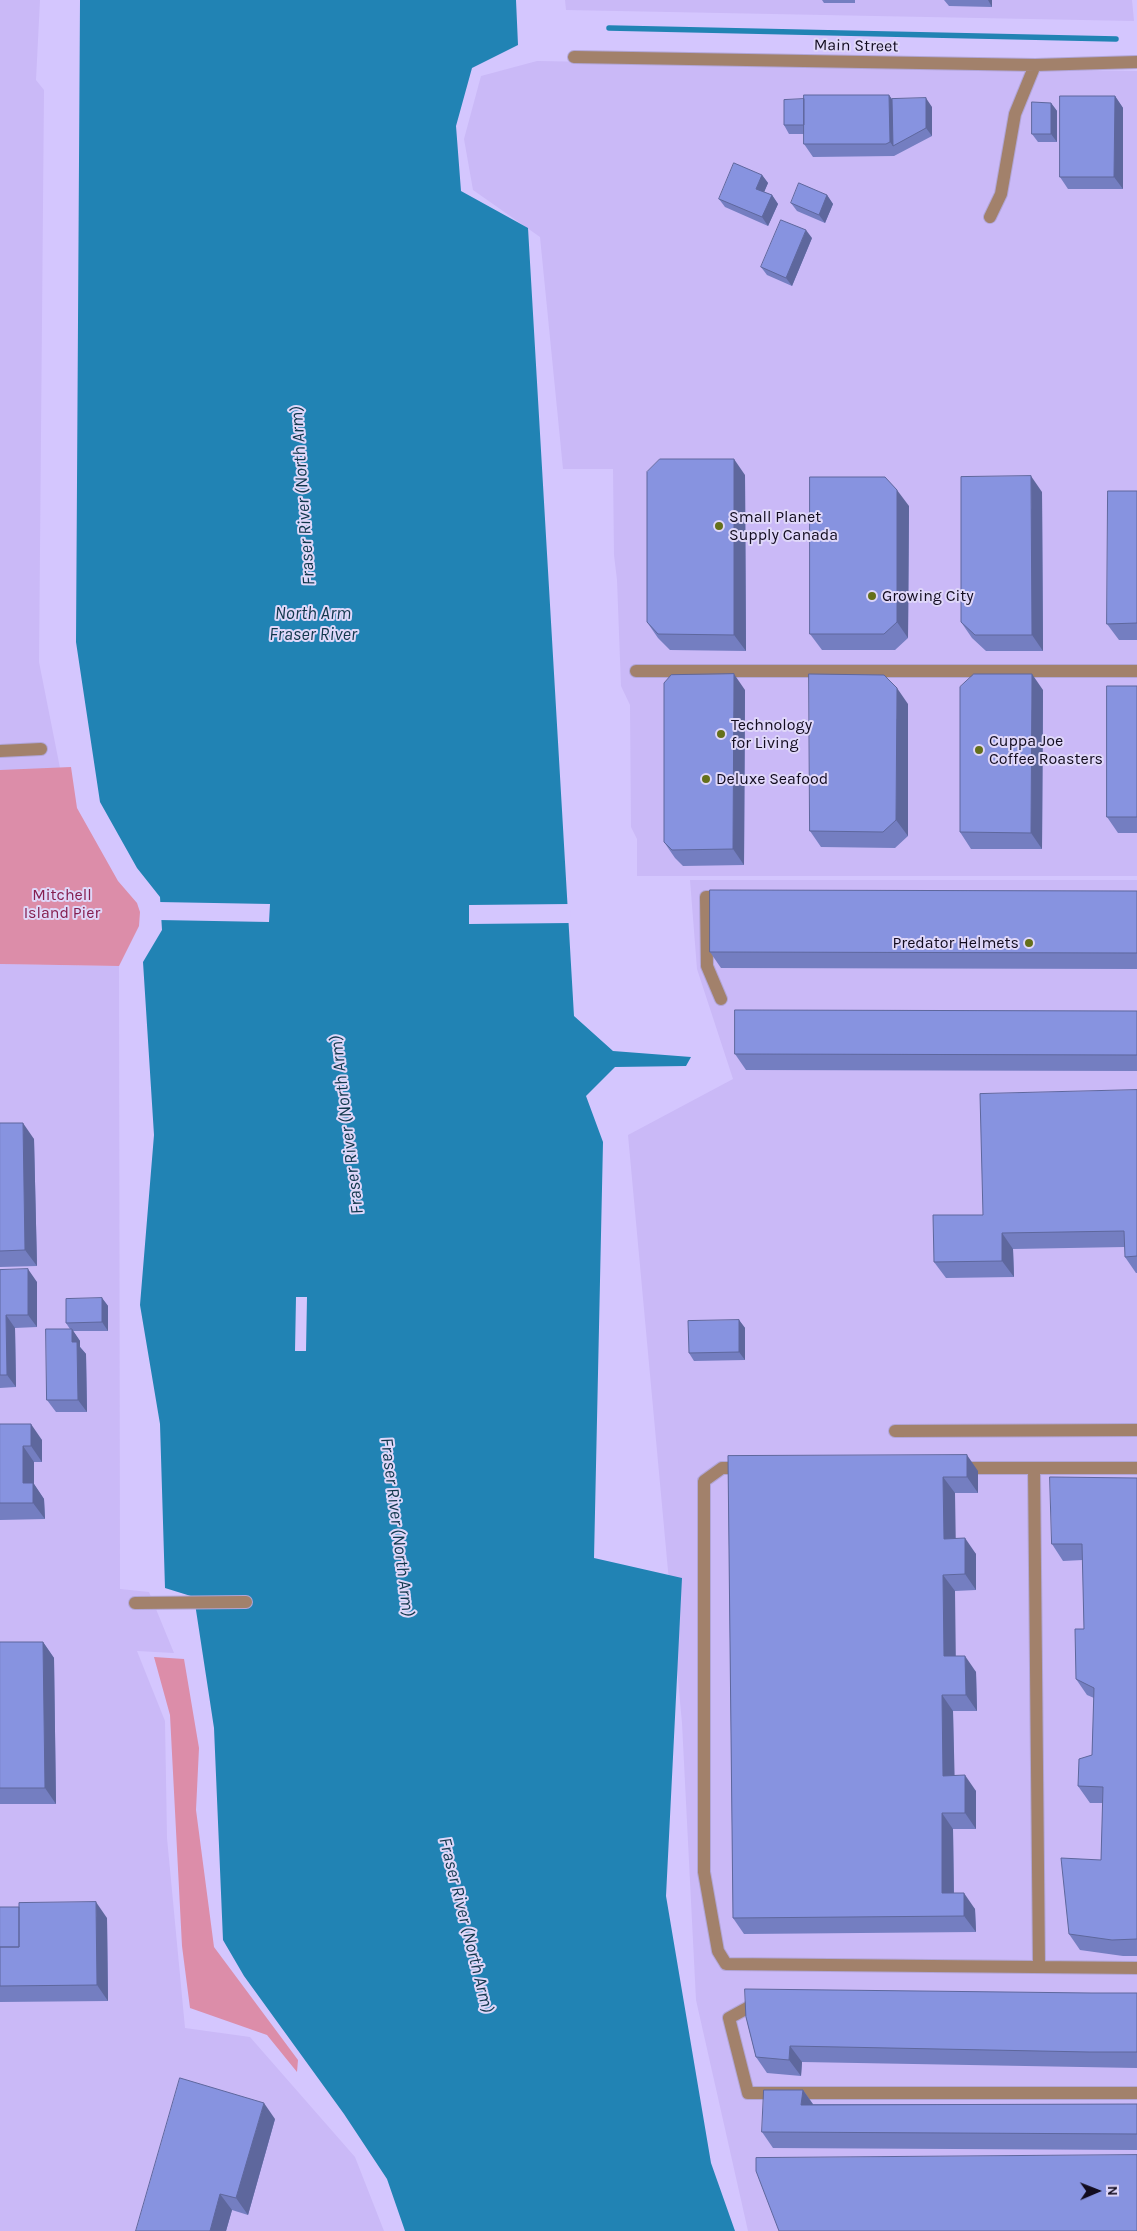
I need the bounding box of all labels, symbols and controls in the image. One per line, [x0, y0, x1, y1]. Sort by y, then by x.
street label: Main Street [814, 36, 898, 56]
water label: Fraser River (North Arm) [286, 406, 320, 586]
place label: Small Planet Supply Canada [729, 507, 838, 545]
marker: Small Planet Supply Canada [713, 520, 725, 532]
place label: Growing City [882, 586, 974, 606]
marker: Growing City [866, 590, 878, 602]
water label: North Arm Fraser River [269, 603, 357, 646]
place label: Technology for Living [731, 715, 812, 753]
marker: Technology for Living [715, 728, 727, 740]
place label: Cuppa Joe Coffee Roasters [989, 731, 1103, 769]
marker: Cuppa Joe Coffee Roasters [973, 744, 985, 756]
place label: Deluxe Seafood [716, 769, 828, 789]
marker: Deluxe Seafood [700, 773, 712, 785]
park label: Mitchell Island Pier [24, 885, 100, 923]
place label: Predator Helmets [893, 933, 1019, 953]
marker: Predator Helmets [1023, 937, 1035, 949]
water label: Fraser River (North Arm) [325, 1034, 369, 1216]
water label: Fraser River (North Arm) [375, 1436, 419, 1618]
water label: Fraser River (North Arm) [434, 1835, 498, 2015]
north arrow [1072, 2166, 1122, 2216]
text: N [1104, 2186, 1121, 2196]

